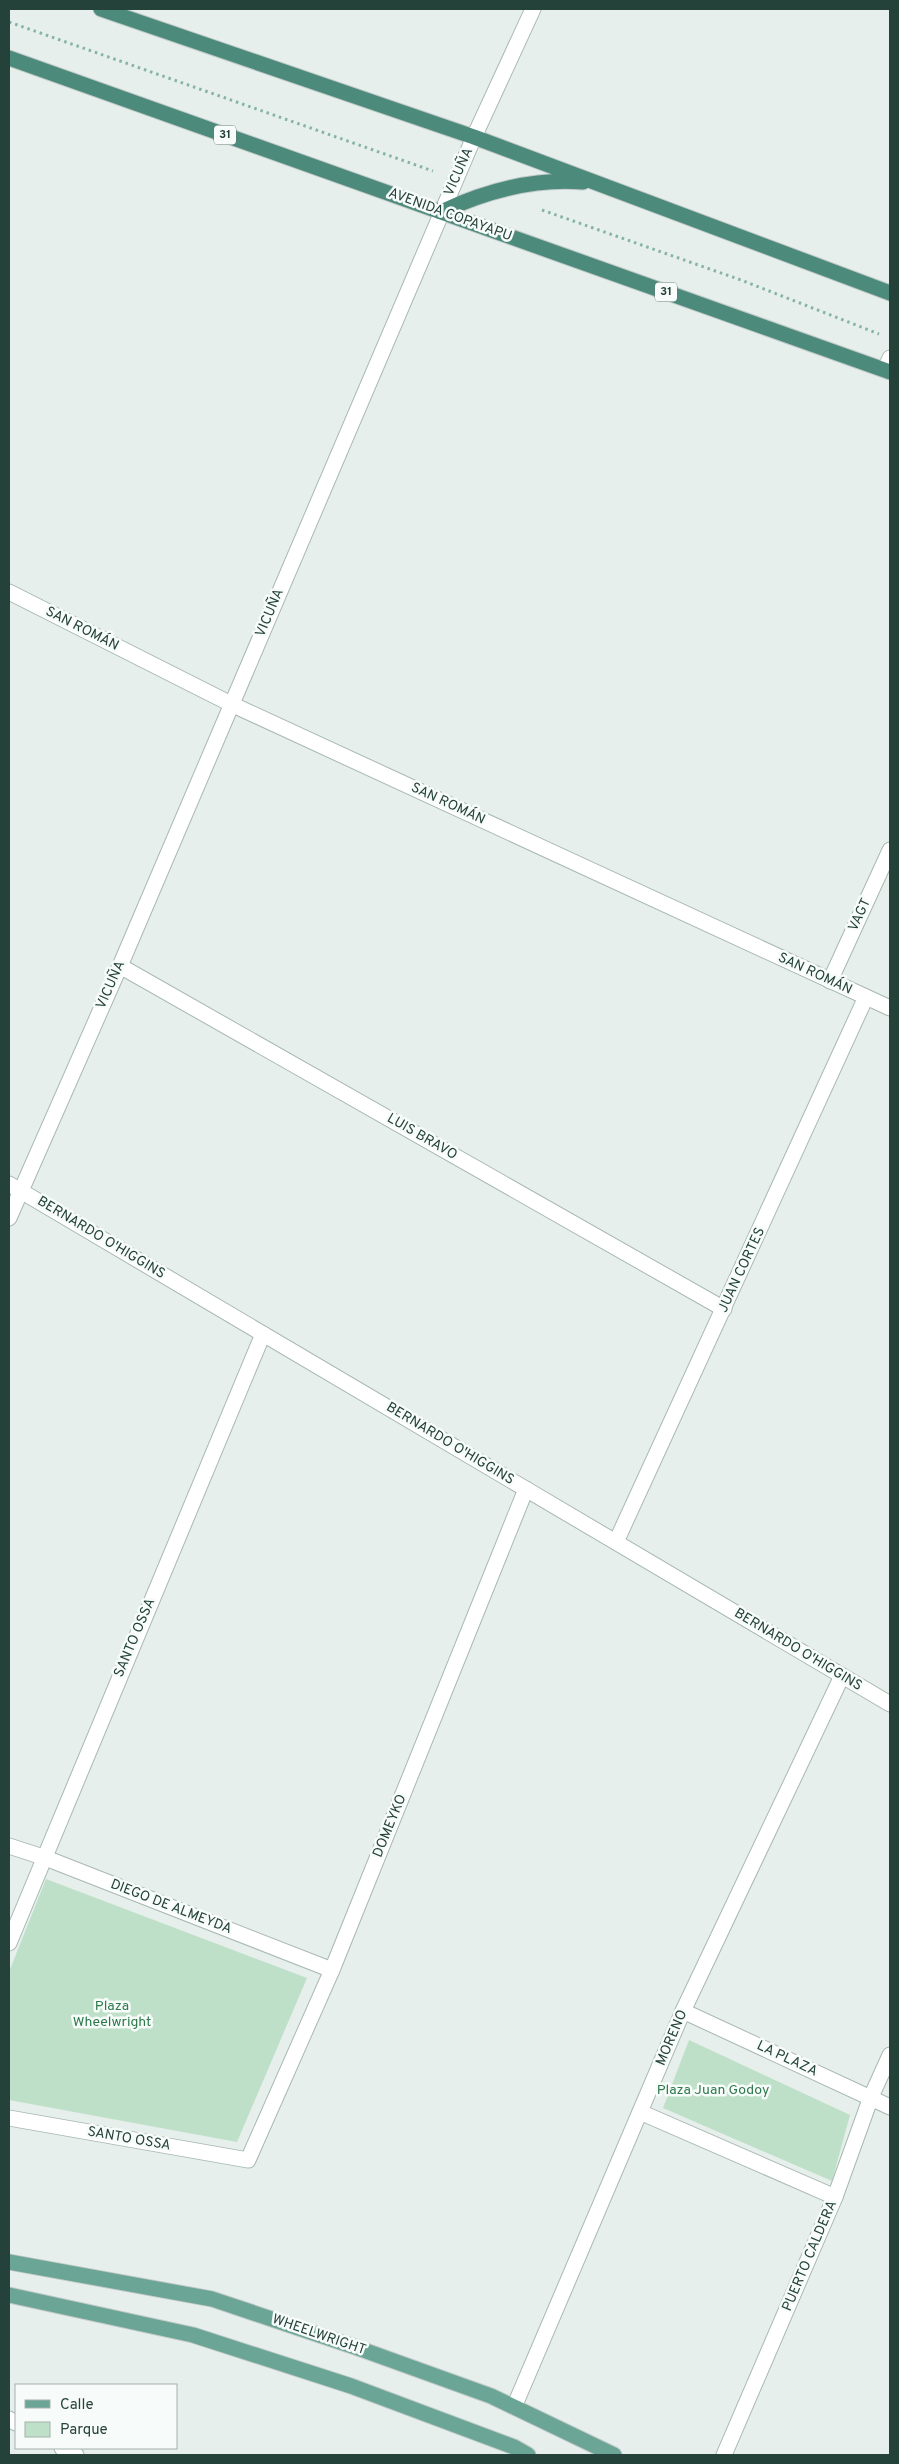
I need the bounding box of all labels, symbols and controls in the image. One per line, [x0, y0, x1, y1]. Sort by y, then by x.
road number: 31 [214, 126, 236, 144]
street label: VICUÑA [441, 145, 477, 199]
street label: AVENIDA COPAYAPU [386, 185, 514, 245]
road number: 31 [655, 282, 677, 302]
street label: VICUÑA [252, 586, 288, 640]
street label: SAN ROMÁN [43, 602, 122, 655]
street label: SAN ROMÁN [408, 778, 488, 829]
street label: VAGT [845, 896, 875, 934]
street label: SAN ROMÁN [775, 948, 855, 999]
street label: VICUÑA [93, 958, 129, 1012]
street label: LUIS BRAVO [384, 1110, 460, 1164]
street label: BERNARDO O'HIGGINS [34, 1193, 168, 1283]
street label: JUAN CORTES [715, 1225, 769, 1315]
street label: BERNARDO O'HIGGINS [383, 1399, 517, 1489]
street label: SANTO OSSA [111, 1596, 159, 1680]
street label: BERNARDO O'HIGGINS [731, 1605, 865, 1695]
street label: DOMEYKO [370, 1792, 410, 1860]
street label: DIEGO DE ALMEYDA [108, 1876, 234, 1938]
park label: Plaza Wheelwright [73, 1998, 151, 2031]
street label: MORENO [653, 2008, 691, 2068]
street label: LA PLAZA [754, 2037, 820, 2081]
park label: Plaza Juan Godoy [657, 2082, 769, 2099]
street label: SANTO OSSA [86, 2123, 172, 2155]
street label: PUERTO CALDERA [779, 2198, 841, 2314]
street label: WHEELWRIGHT [270, 2311, 368, 2359]
legend [15, 2384, 178, 2449]
text: Calle [60, 2396, 94, 2415]
text: Parque [60, 2421, 108, 2440]

